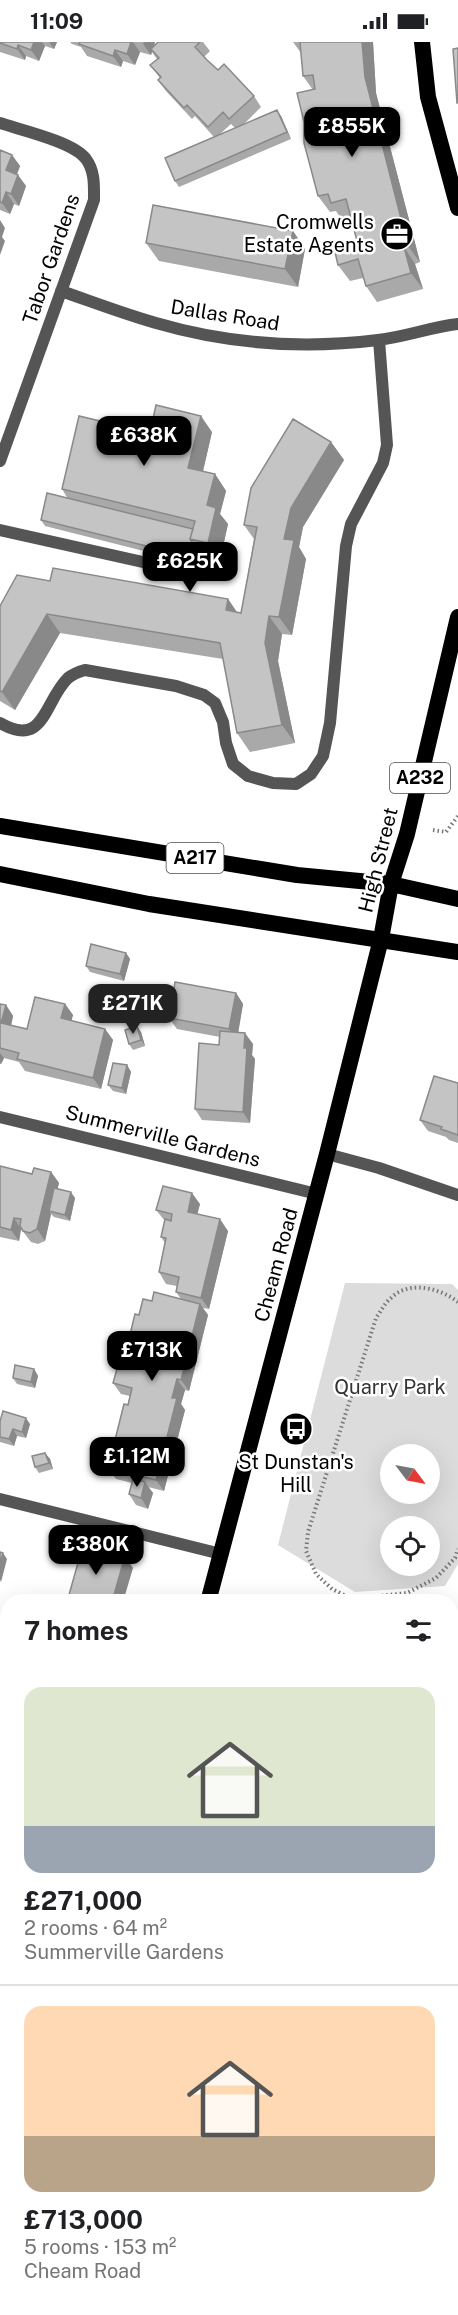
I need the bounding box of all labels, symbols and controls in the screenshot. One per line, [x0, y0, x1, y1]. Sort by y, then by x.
text: 11:09 [30, 8, 83, 34]
pin: £855K [310, 107, 394, 158]
text: £855K [318, 114, 386, 138]
street label: Tabor Gardens [18, 191, 84, 327]
place label: Cromwells Estate Agents [244, 210, 374, 257]
office icon: Cromwells Estate Agents [379, 216, 415, 252]
street label: Dallas Road [169, 295, 281, 335]
pin: £638K [102, 416, 186, 467]
text: £638K [110, 423, 178, 447]
pin: £625K [148, 542, 232, 593]
text: £625K [157, 549, 223, 573]
road number: A232 [390, 763, 450, 793]
street label: High Street [353, 805, 403, 915]
road number: A217 [166, 843, 224, 873]
pin: £271K [91, 984, 175, 1035]
text: £271K [102, 991, 164, 1015]
street label: Summerville Gardens [63, 1100, 263, 1172]
street label: Cheam Road [249, 1205, 303, 1325]
pin: £713K [110, 1331, 194, 1382]
text: £713K [121, 1338, 183, 1362]
park label: Quarry Park [334, 1375, 446, 1399]
bus stop icon: St Dunstan's Hill [278, 1411, 314, 1447]
pin: £1.12M [88, 1437, 186, 1488]
text: £1.12M [104, 1444, 170, 1468]
north arrow [380, 1444, 440, 1504]
map controls [380, 1444, 440, 1576]
place label: St Dunstan's Hill [238, 1450, 354, 1497]
button: locate [380, 1516, 440, 1576]
pin: £380K [54, 1525, 138, 1576]
text: £380K [63, 1532, 129, 1556]
icon: filters [402, 1614, 435, 1647]
text: 7 homes [24, 1615, 128, 1646]
icon: home [176, 1726, 284, 1834]
text: £271,000 [24, 1885, 142, 1916]
text: 2 rooms · 64 m² [24, 1916, 167, 1940]
text: Summerville Gardens [24, 1940, 224, 1964]
icon: home [176, 2045, 284, 2153]
text: £713,000 [24, 2204, 143, 2235]
text: 5 rooms · 153 m² [24, 2235, 176, 2259]
text: Cheam Road [24, 2259, 141, 2283]

